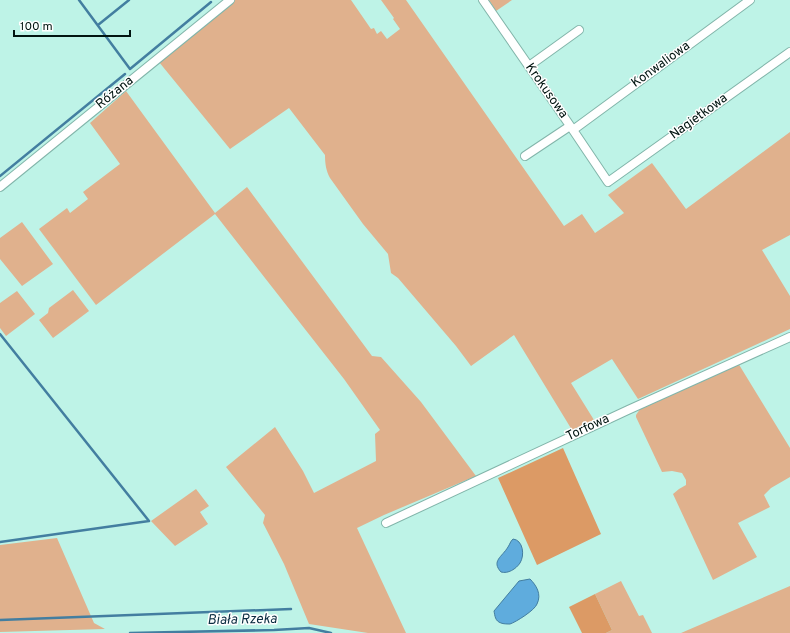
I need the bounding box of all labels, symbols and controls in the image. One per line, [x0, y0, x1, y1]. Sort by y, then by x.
scale bar [14, 12, 130, 38]
text: 100 m [20, 19, 53, 35]
street label: Konwaliowa [629, 38, 693, 92]
street label: Krokusowa [521, 60, 571, 122]
street label: Różana [93, 73, 137, 113]
street label: Nagietkowa [667, 91, 731, 143]
street label: Torfowa [564, 411, 612, 445]
water label: Biała Rzeka [207, 611, 278, 629]

